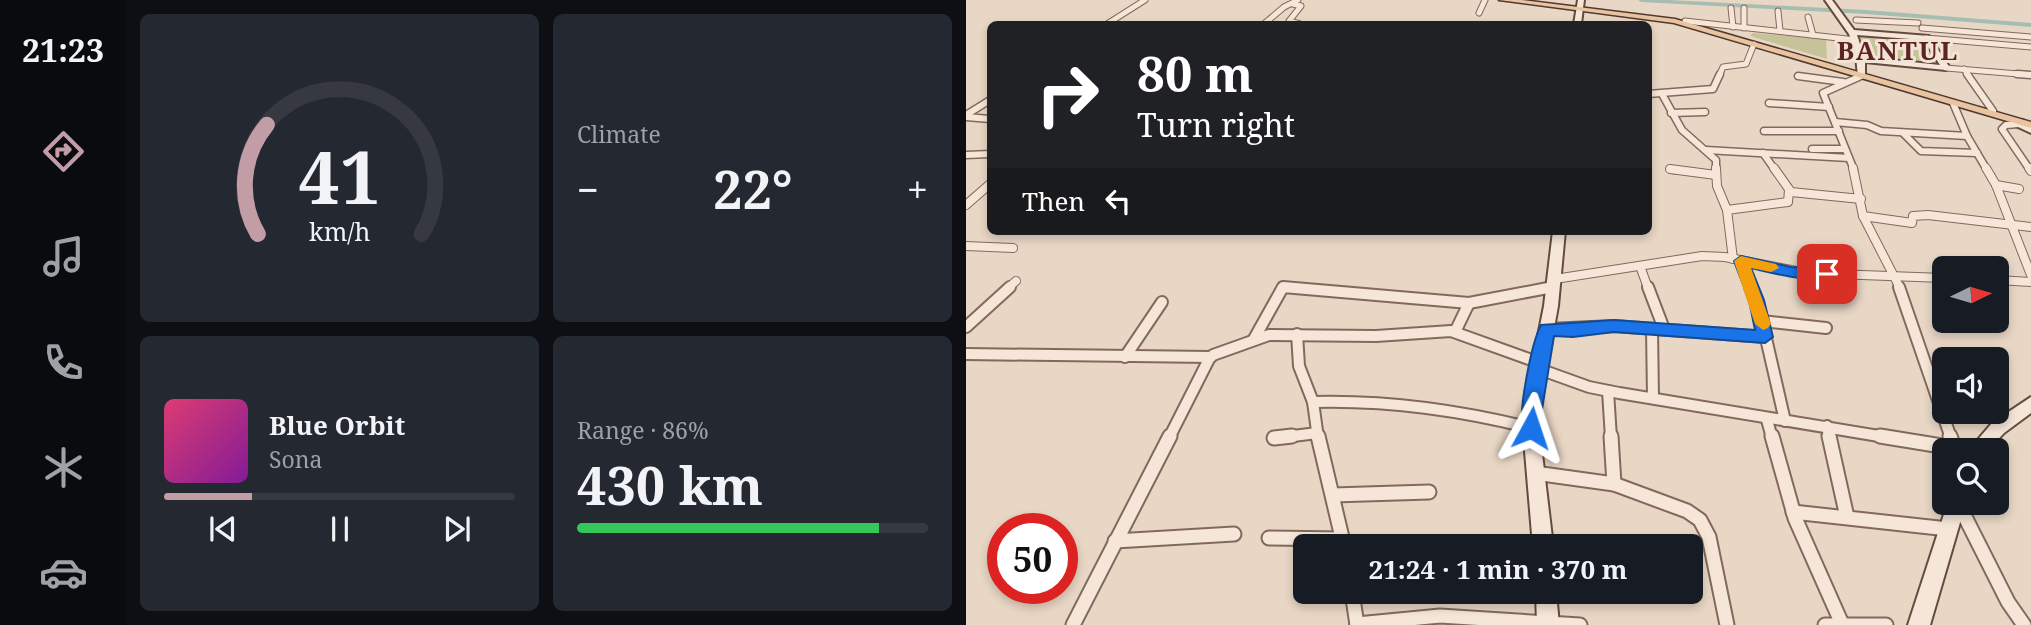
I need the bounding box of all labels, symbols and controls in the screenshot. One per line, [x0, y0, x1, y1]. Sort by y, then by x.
text: 21:23 [22, 28, 104, 71]
district label: BANTUL [1837, 32, 1959, 68]
text: 80 m [1137, 40, 1253, 106]
icon: right [1022, 49, 1113, 140]
text: Turn right [1137, 103, 1295, 146]
text: Climate [577, 118, 661, 150]
text: 41 [298, 126, 381, 225]
icon: directions [39, 127, 88, 176]
text: 22° [713, 153, 793, 224]
text: − [577, 163, 599, 215]
text: + [907, 163, 928, 215]
icon: left [1099, 182, 1137, 220]
text: Then [1022, 183, 1085, 219]
text: km/h [309, 214, 370, 248]
icon: music [39, 232, 88, 281]
pin [1797, 244, 1857, 304]
icon: arrive [1808, 255, 1846, 293]
north arrow [1932, 256, 2009, 332]
map controls [1932, 256, 2009, 515]
icon: phone [39, 338, 88, 387]
button: sound [1932, 347, 2009, 424]
position arrow [1494, 391, 1568, 465]
text: Blue Orbit [269, 407, 405, 443]
text: Range · 86% [577, 414, 709, 446]
button: search [1932, 438, 2009, 515]
icon: climate [39, 443, 88, 492]
text: Sona [269, 443, 323, 475]
text: 430 km [577, 449, 763, 520]
icon: previous [204, 510, 242, 548]
icon: pause [321, 510, 359, 548]
icon: next [438, 510, 476, 548]
speed limit sign: 50 [987, 513, 1078, 604]
icon: car [39, 548, 88, 597]
text: 21:24 · 1 min · 370 m [1368, 551, 1628, 587]

